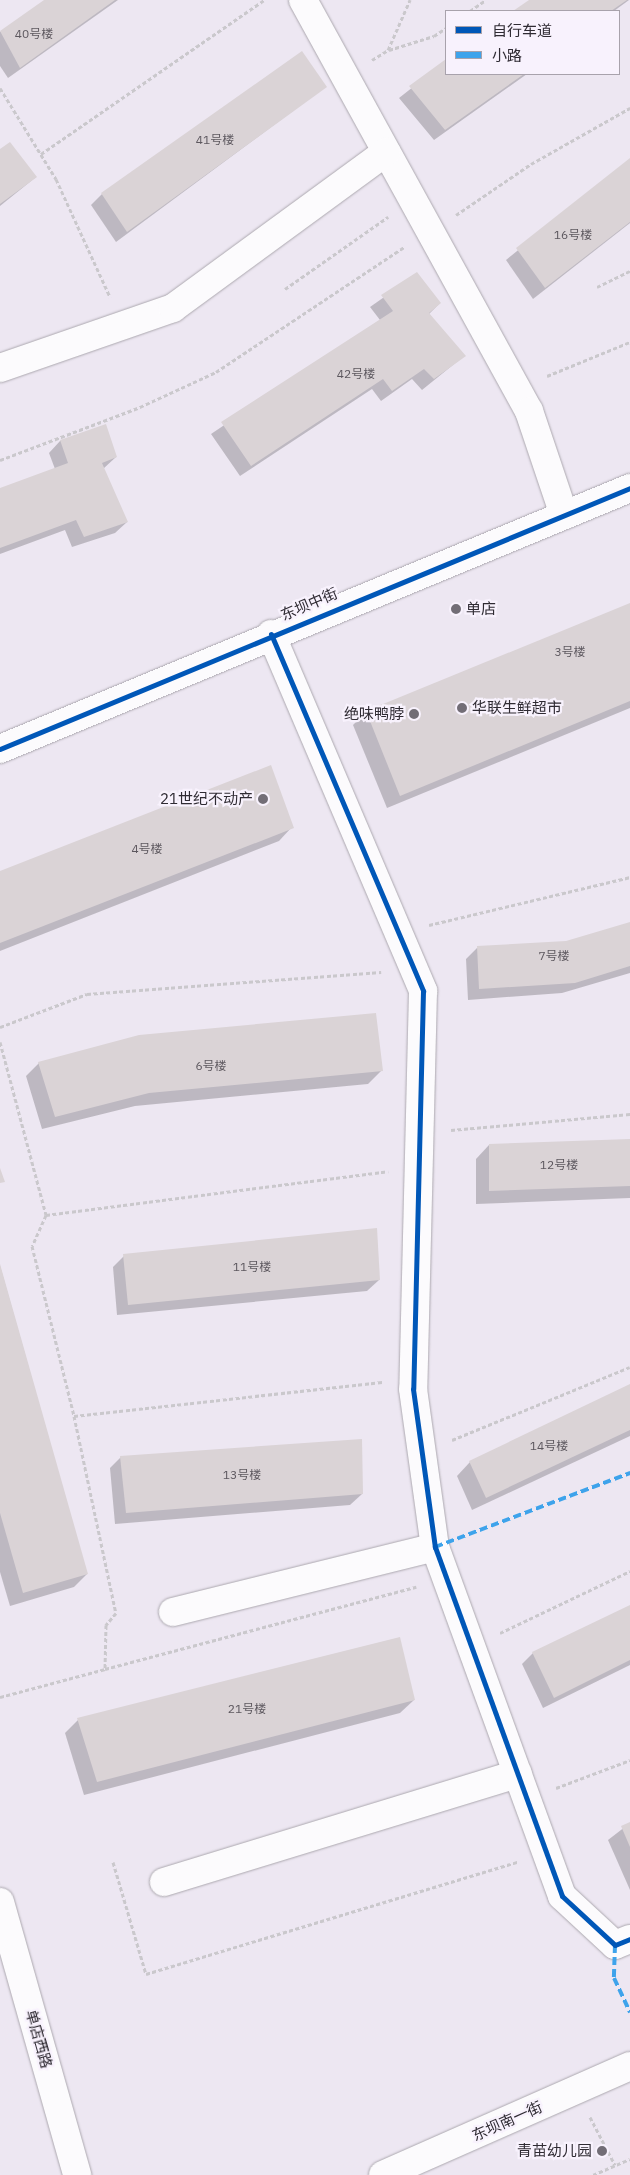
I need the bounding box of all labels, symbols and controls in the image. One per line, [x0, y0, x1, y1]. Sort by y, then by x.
legend [445, 10, 620, 75]
text: 自行车道 [492, 21, 552, 40]
house number: 40号楼 [15, 27, 53, 41]
text: 小路 [492, 46, 522, 65]
house number: 41号楼 [196, 133, 234, 147]
house number: 16号楼 [554, 228, 592, 242]
house number: 42号楼 [337, 367, 375, 381]
street label: 东坝中街 [278, 584, 340, 624]
place label: 单店 [466, 600, 496, 618]
marker: 单店 [450, 603, 462, 615]
house number: 3号楼 [554, 645, 586, 659]
place label: 华联生鲜超市 [472, 699, 562, 717]
marker: 华联生鲜超市 [456, 702, 468, 714]
place label: 绝味鸭脖 [344, 705, 404, 723]
marker: 绝味鸭脖 [408, 708, 420, 720]
place label: 21世纪不动产 [160, 790, 253, 808]
marker: 21世纪不动产 [257, 793, 269, 805]
house number: 4号楼 [131, 842, 163, 856]
house number: 7号楼 [538, 949, 570, 963]
house number: 6号楼 [195, 1059, 227, 1073]
house number: 12号楼 [540, 1158, 578, 1172]
house number: 11号楼 [233, 1260, 271, 1274]
house number: 14号楼 [530, 1439, 568, 1453]
house number: 13号楼 [223, 1468, 261, 1482]
house number: 21号楼 [228, 1702, 266, 1716]
street label: 单店西路 [22, 2008, 56, 2070]
street label: 东坝南一街 [469, 2098, 545, 2144]
place label: 青苗幼儿园 [517, 2142, 592, 2160]
marker: 青苗幼儿园 [596, 2145, 608, 2157]

